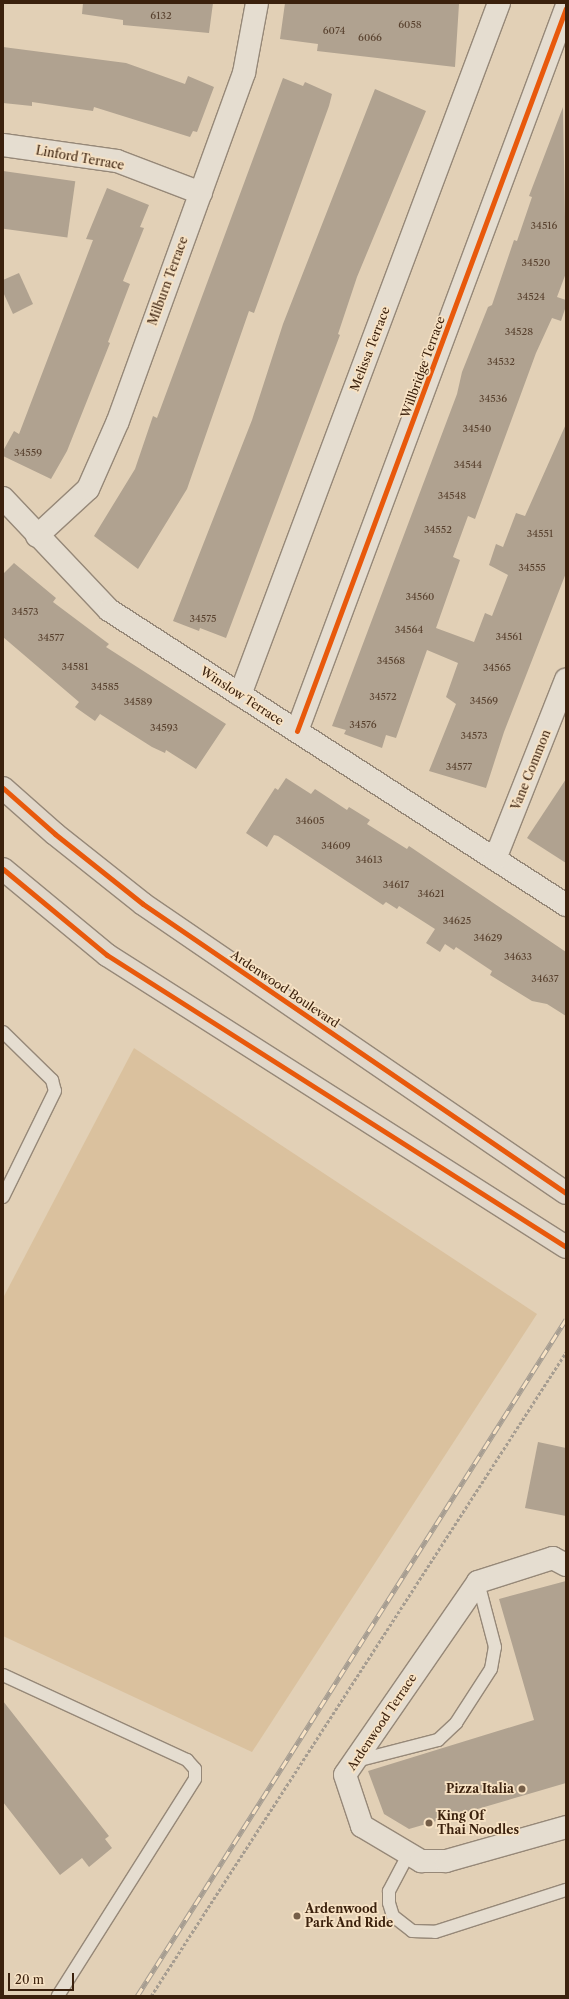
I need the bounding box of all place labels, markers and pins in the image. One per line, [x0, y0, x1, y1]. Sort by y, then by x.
place label: Pizza Italia [446, 1782, 514, 1796]
marker: Pizza Italia [517, 1784, 527, 1794]
place label: King Of Thai Noodles [437, 1809, 519, 1837]
marker: King Of Thai Noodles [424, 1818, 434, 1828]
place label: Ardenwood Park And Ride [305, 1902, 394, 1930]
marker: Ardenwood Park And Ride [292, 1911, 302, 1921]

